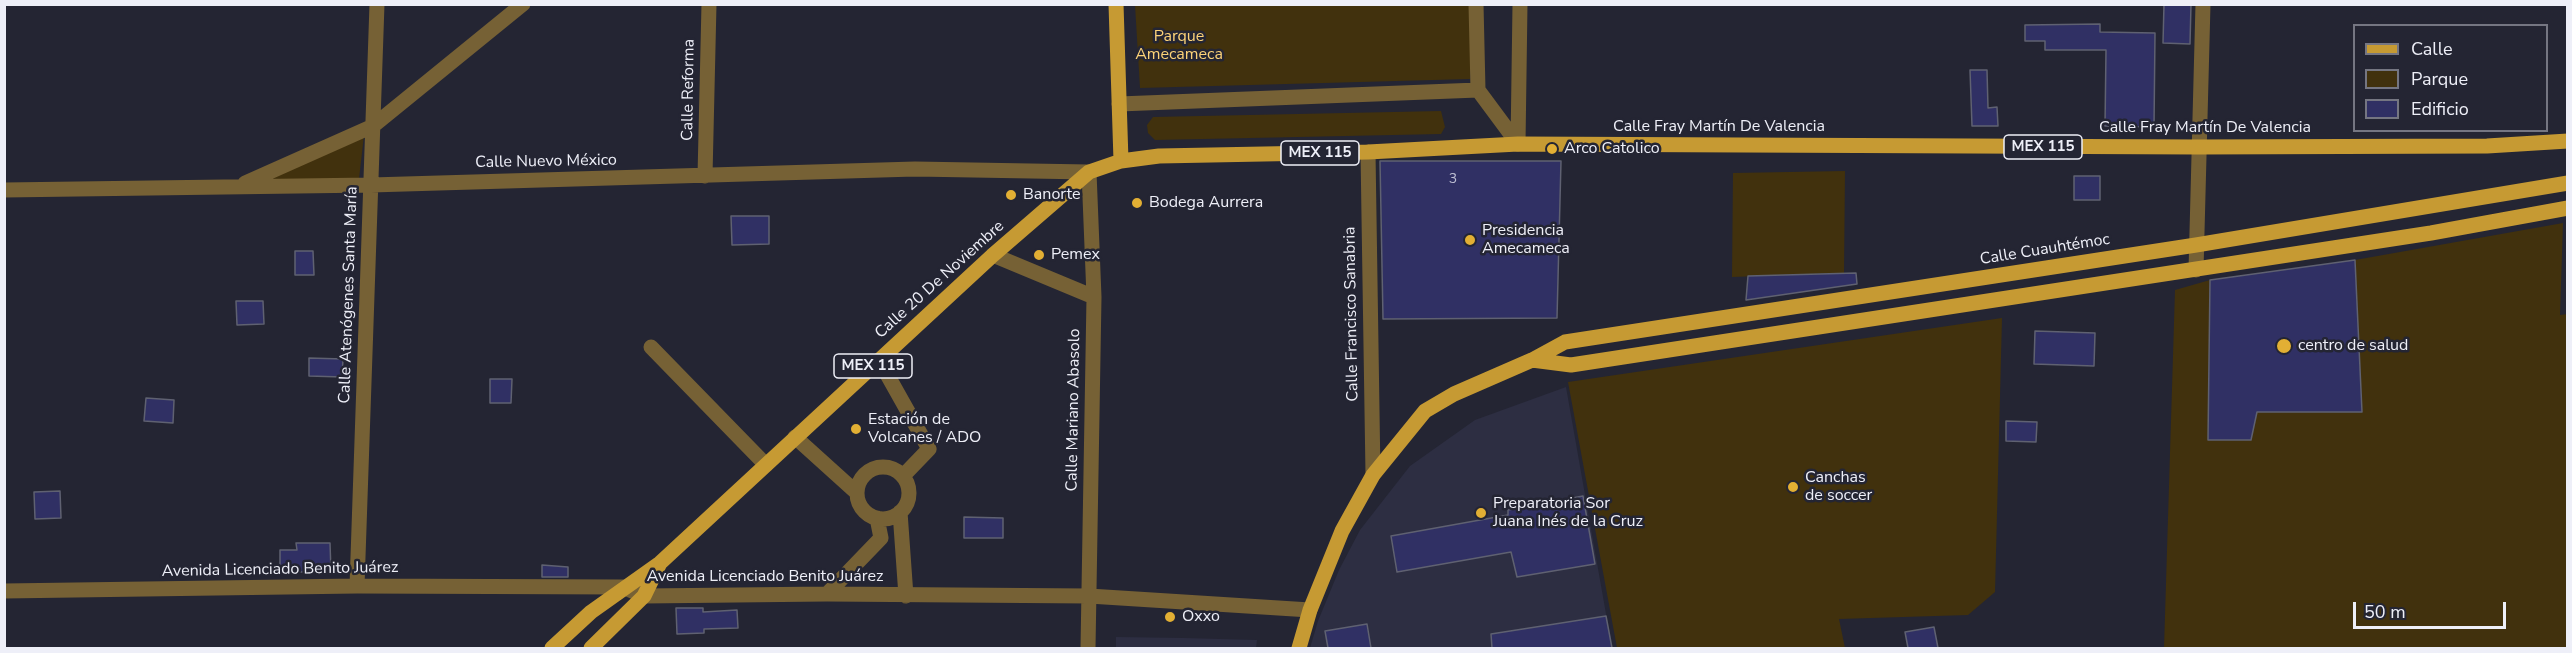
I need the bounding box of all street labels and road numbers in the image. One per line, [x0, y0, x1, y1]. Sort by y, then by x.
street label: Calle Reforma [679, 39, 699, 141]
street label: Calle Fray Martín De Valencia [1613, 117, 1825, 137]
street label: Calle Fray Martín De Valencia [2099, 118, 2311, 138]
road number: MEX 115 [2004, 135, 2082, 159]
road number: MEX 115 [1281, 141, 1359, 165]
street label: Calle Nuevo México [475, 151, 617, 173]
street label: Calle Atenógenes Santa María [336, 186, 362, 404]
street label: Calle 20 De Noviembre [872, 217, 1008, 343]
street label: Calle Francisco Sanabria [1341, 226, 1363, 402]
street label: Calle Cuauhtémoc [1979, 230, 2111, 270]
street label: Calle Mariano Abasolo [1063, 328, 1085, 492]
road number: MEX 115 [834, 354, 912, 378]
street label: Avenida Licenciado Benito Juárez [162, 558, 398, 582]
street label: Avenida Licenciado Benito Juárez [647, 567, 883, 587]

